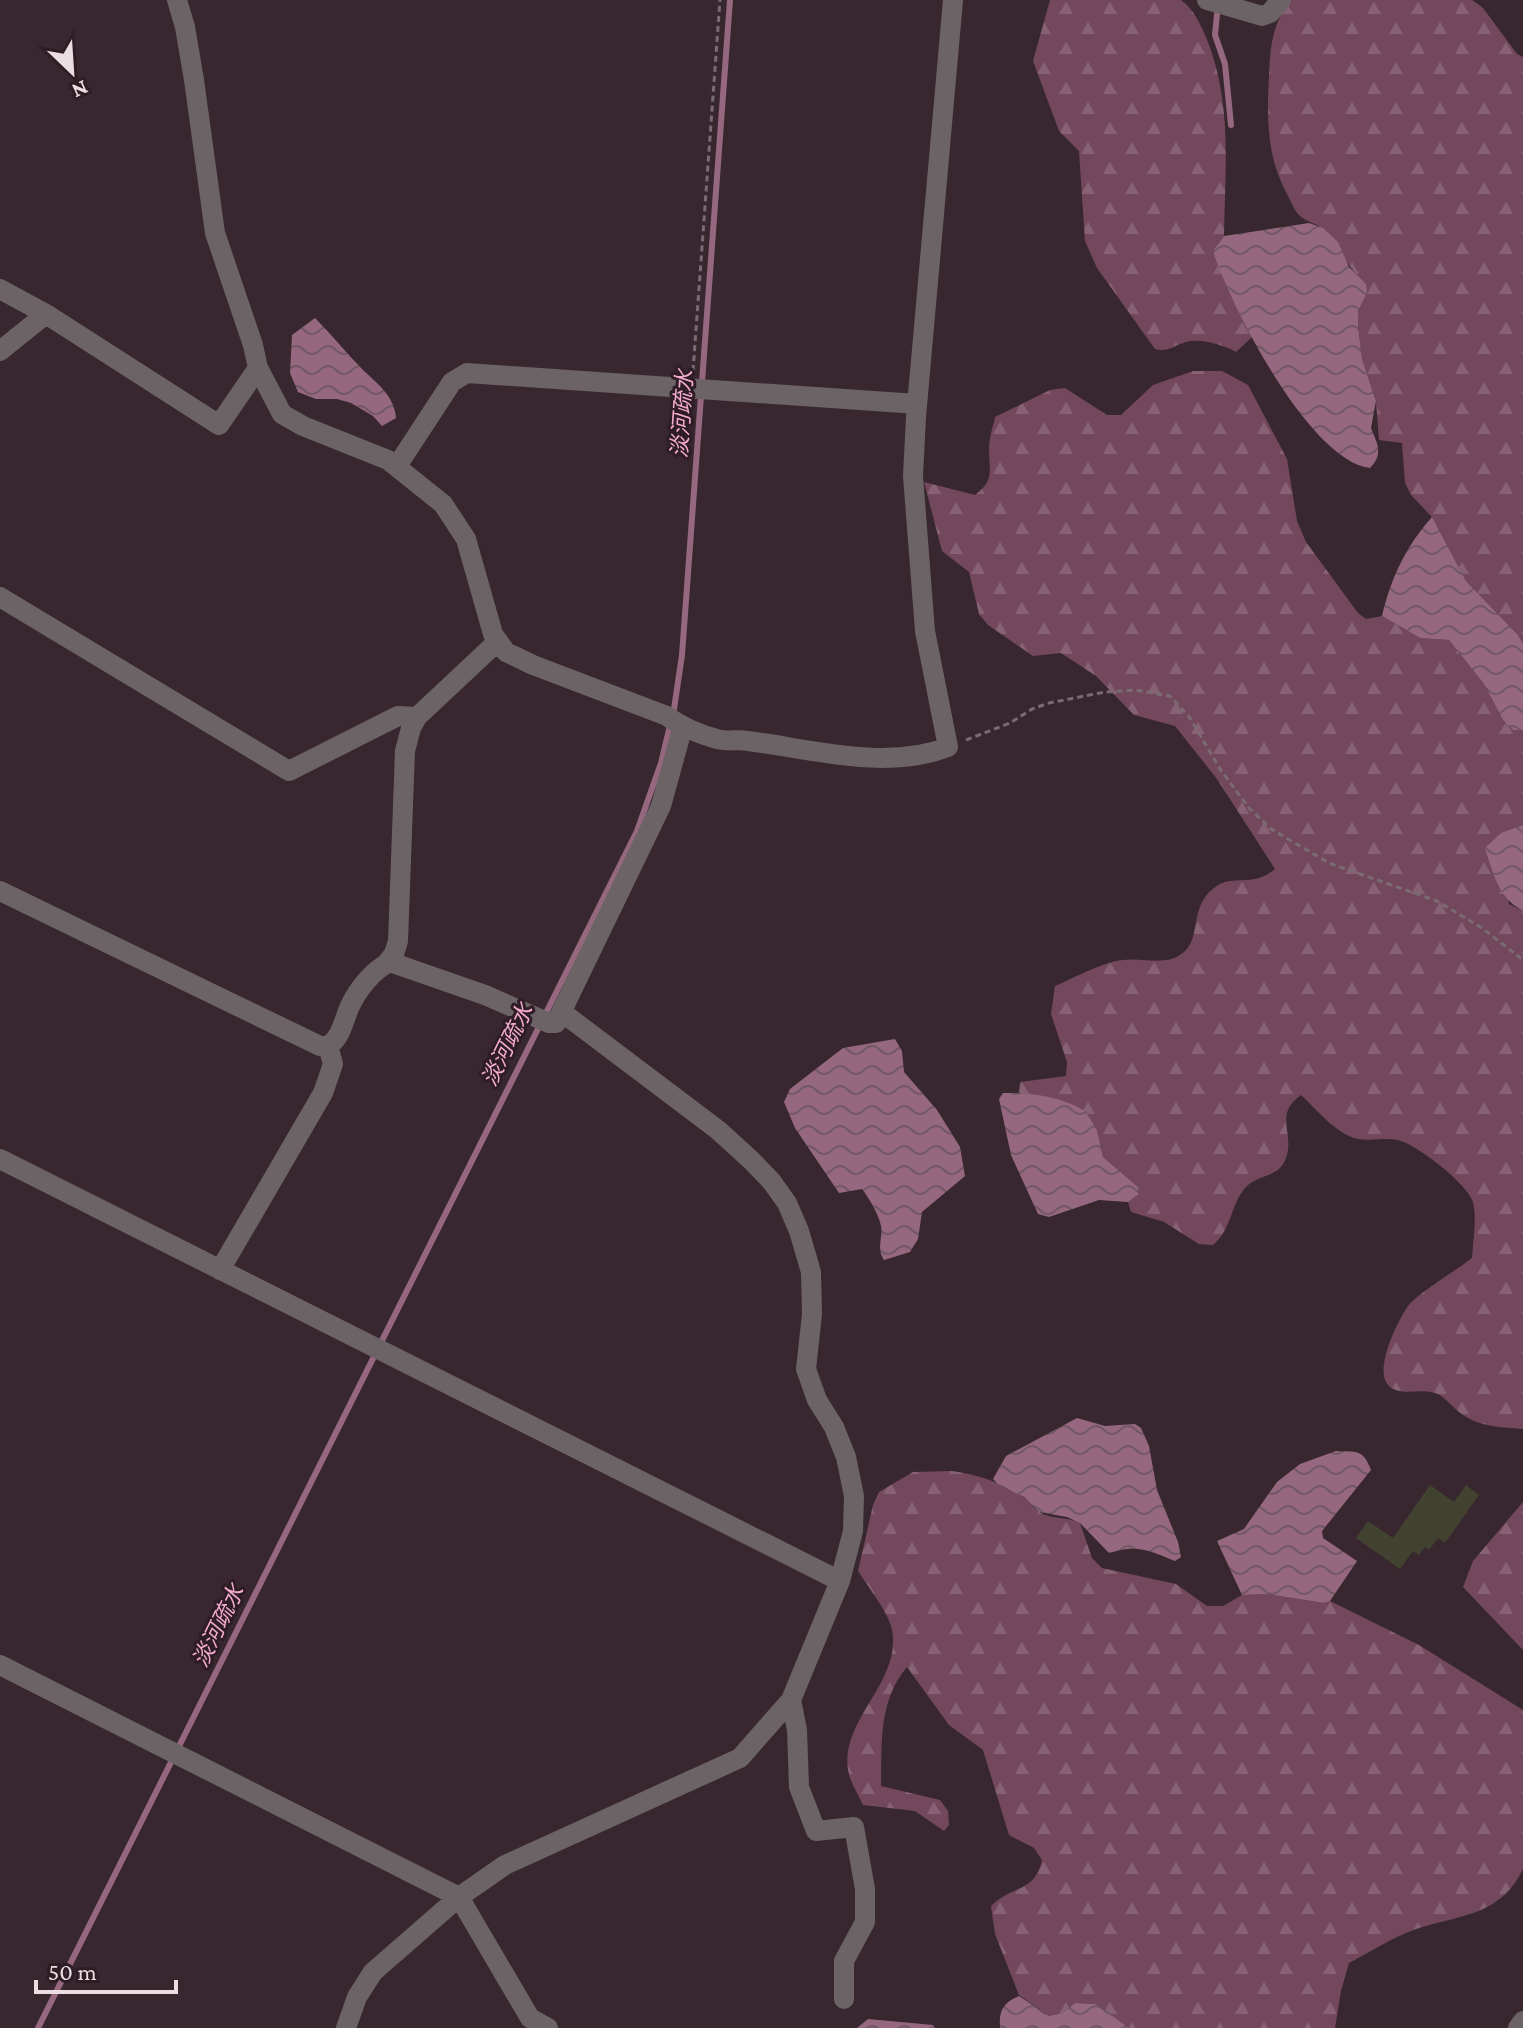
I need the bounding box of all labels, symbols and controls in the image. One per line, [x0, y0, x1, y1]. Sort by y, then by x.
north arrow [32, 32, 112, 112]
text: N [68, 75, 92, 104]
water label: 淡河疏水 [666, 367, 698, 459]
water label: 淡河疏水 [476, 998, 538, 1090]
water label: 淡河疏水 [187, 1579, 249, 1671]
scale bar [36, 1944, 176, 1994]
text: 50 m [48, 1958, 97, 1985]

